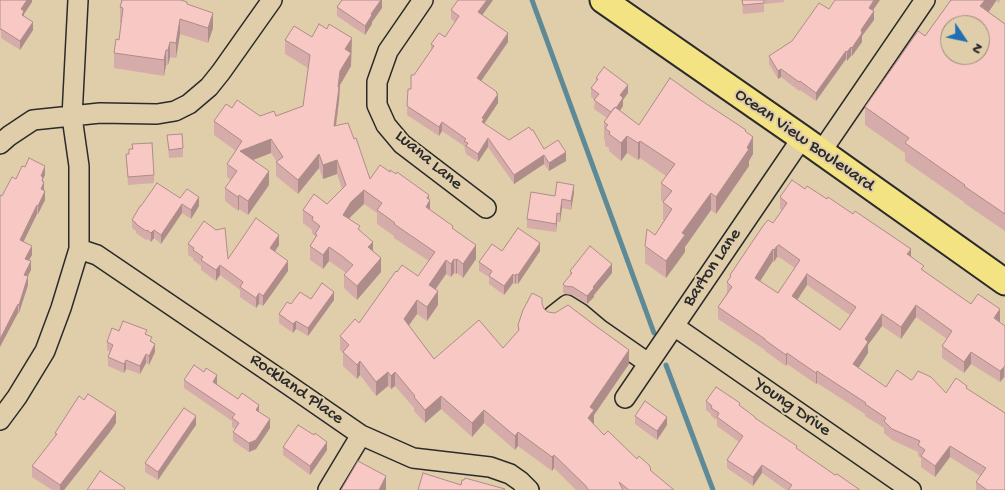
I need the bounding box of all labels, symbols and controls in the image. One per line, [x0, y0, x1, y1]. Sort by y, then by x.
north arrow [940, 15, 990, 65]
text: N [967, 40, 987, 57]
street label: Ocean View Boulevard [730, 85, 878, 197]
street label: Luana Lane [390, 126, 466, 196]
street label: Barton Lane [679, 225, 747, 311]
street label: Rockland Place [245, 350, 347, 430]
street label: Young Drive [750, 374, 834, 442]

